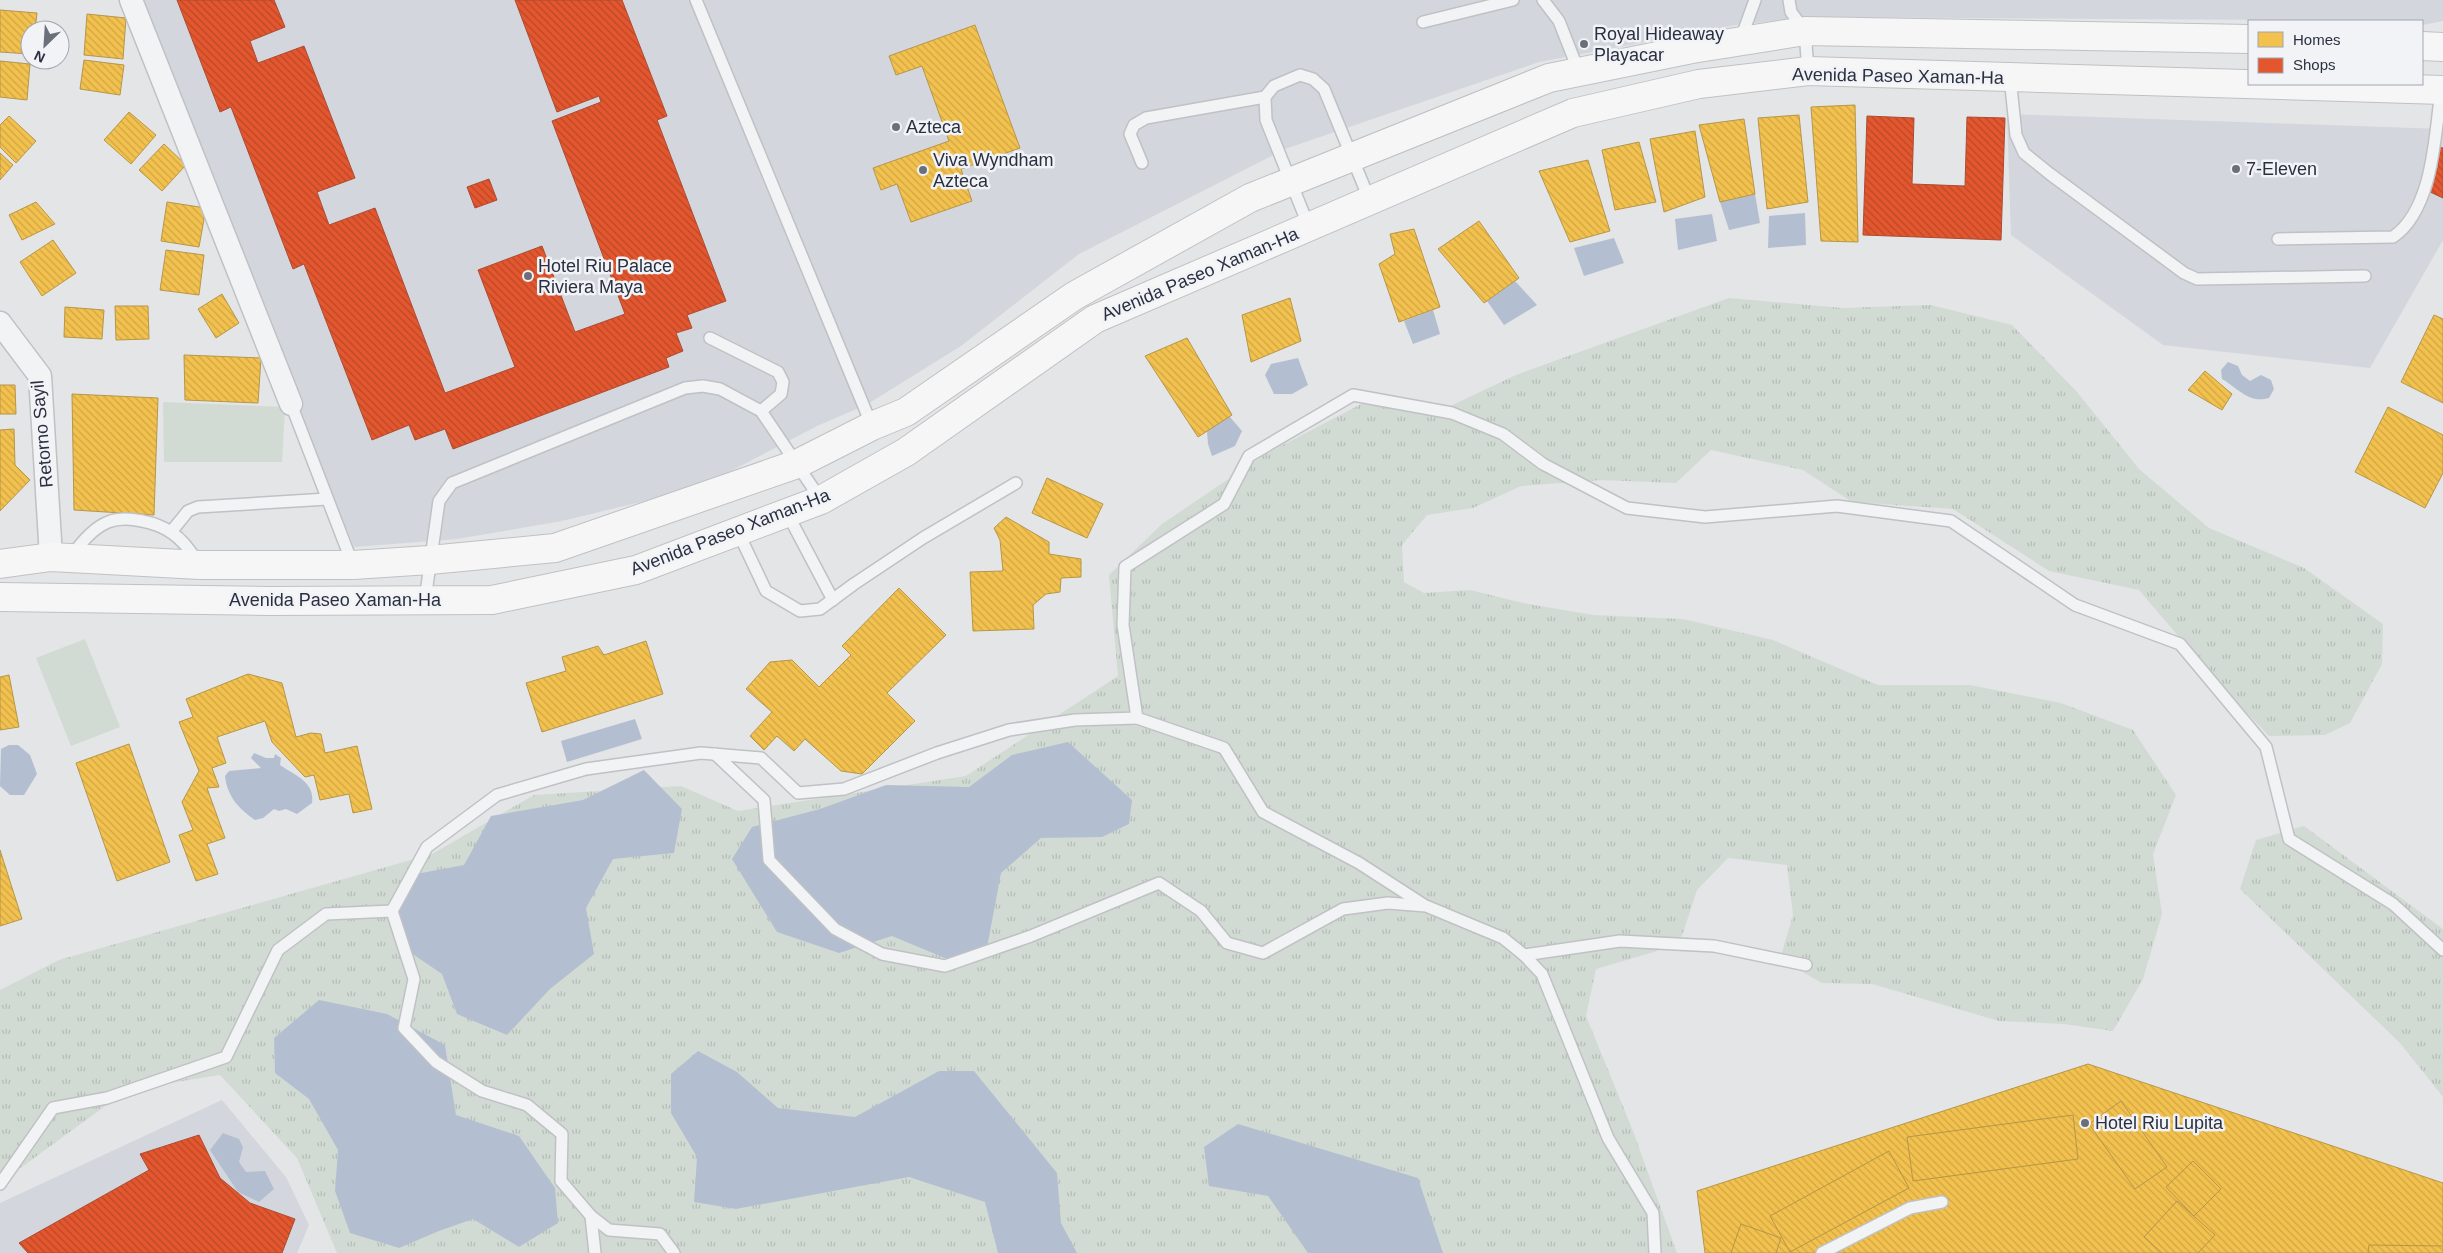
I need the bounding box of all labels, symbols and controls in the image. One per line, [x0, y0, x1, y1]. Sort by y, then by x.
north arrow [20, 20, 70, 70]
legend [2248, 20, 2423, 85]
place label: Royal Hideaway Playacar [1594, 24, 1724, 65]
text: Homes [2293, 31, 2341, 48]
marker: Royal Hideaway Playacar [1578, 38, 1590, 50]
text: N [32, 47, 47, 66]
text: Shops [2293, 56, 2336, 73]
street label: Avenida Paseo Xaman-Ha [1792, 64, 2005, 88]
place label: Azteca [906, 117, 962, 137]
marker: Azteca [890, 121, 902, 133]
place label: Viva Wyndham Azteca [933, 150, 1054, 191]
place label: 7-Eleven [2246, 159, 2317, 179]
marker: 7-Eleven [2230, 163, 2242, 175]
marker: Viva Wyndham Azteca [917, 164, 929, 176]
street label: Avenida Paseo Xaman-Ha [1099, 223, 1302, 325]
place label: Hotel Riu Palace Riviera Maya [538, 256, 672, 297]
marker: Hotel Riu Palace Riviera Maya [522, 270, 534, 282]
street label: Retorno Sayil [27, 379, 57, 489]
street label: Avenida Paseo Xaman-Ha [628, 484, 833, 579]
street label: Avenida Paseo Xaman-Ha [229, 590, 442, 610]
place label: Hotel Riu Lupita [2095, 1113, 2224, 1133]
marker: Hotel Riu Lupita [2079, 1117, 2091, 1129]

